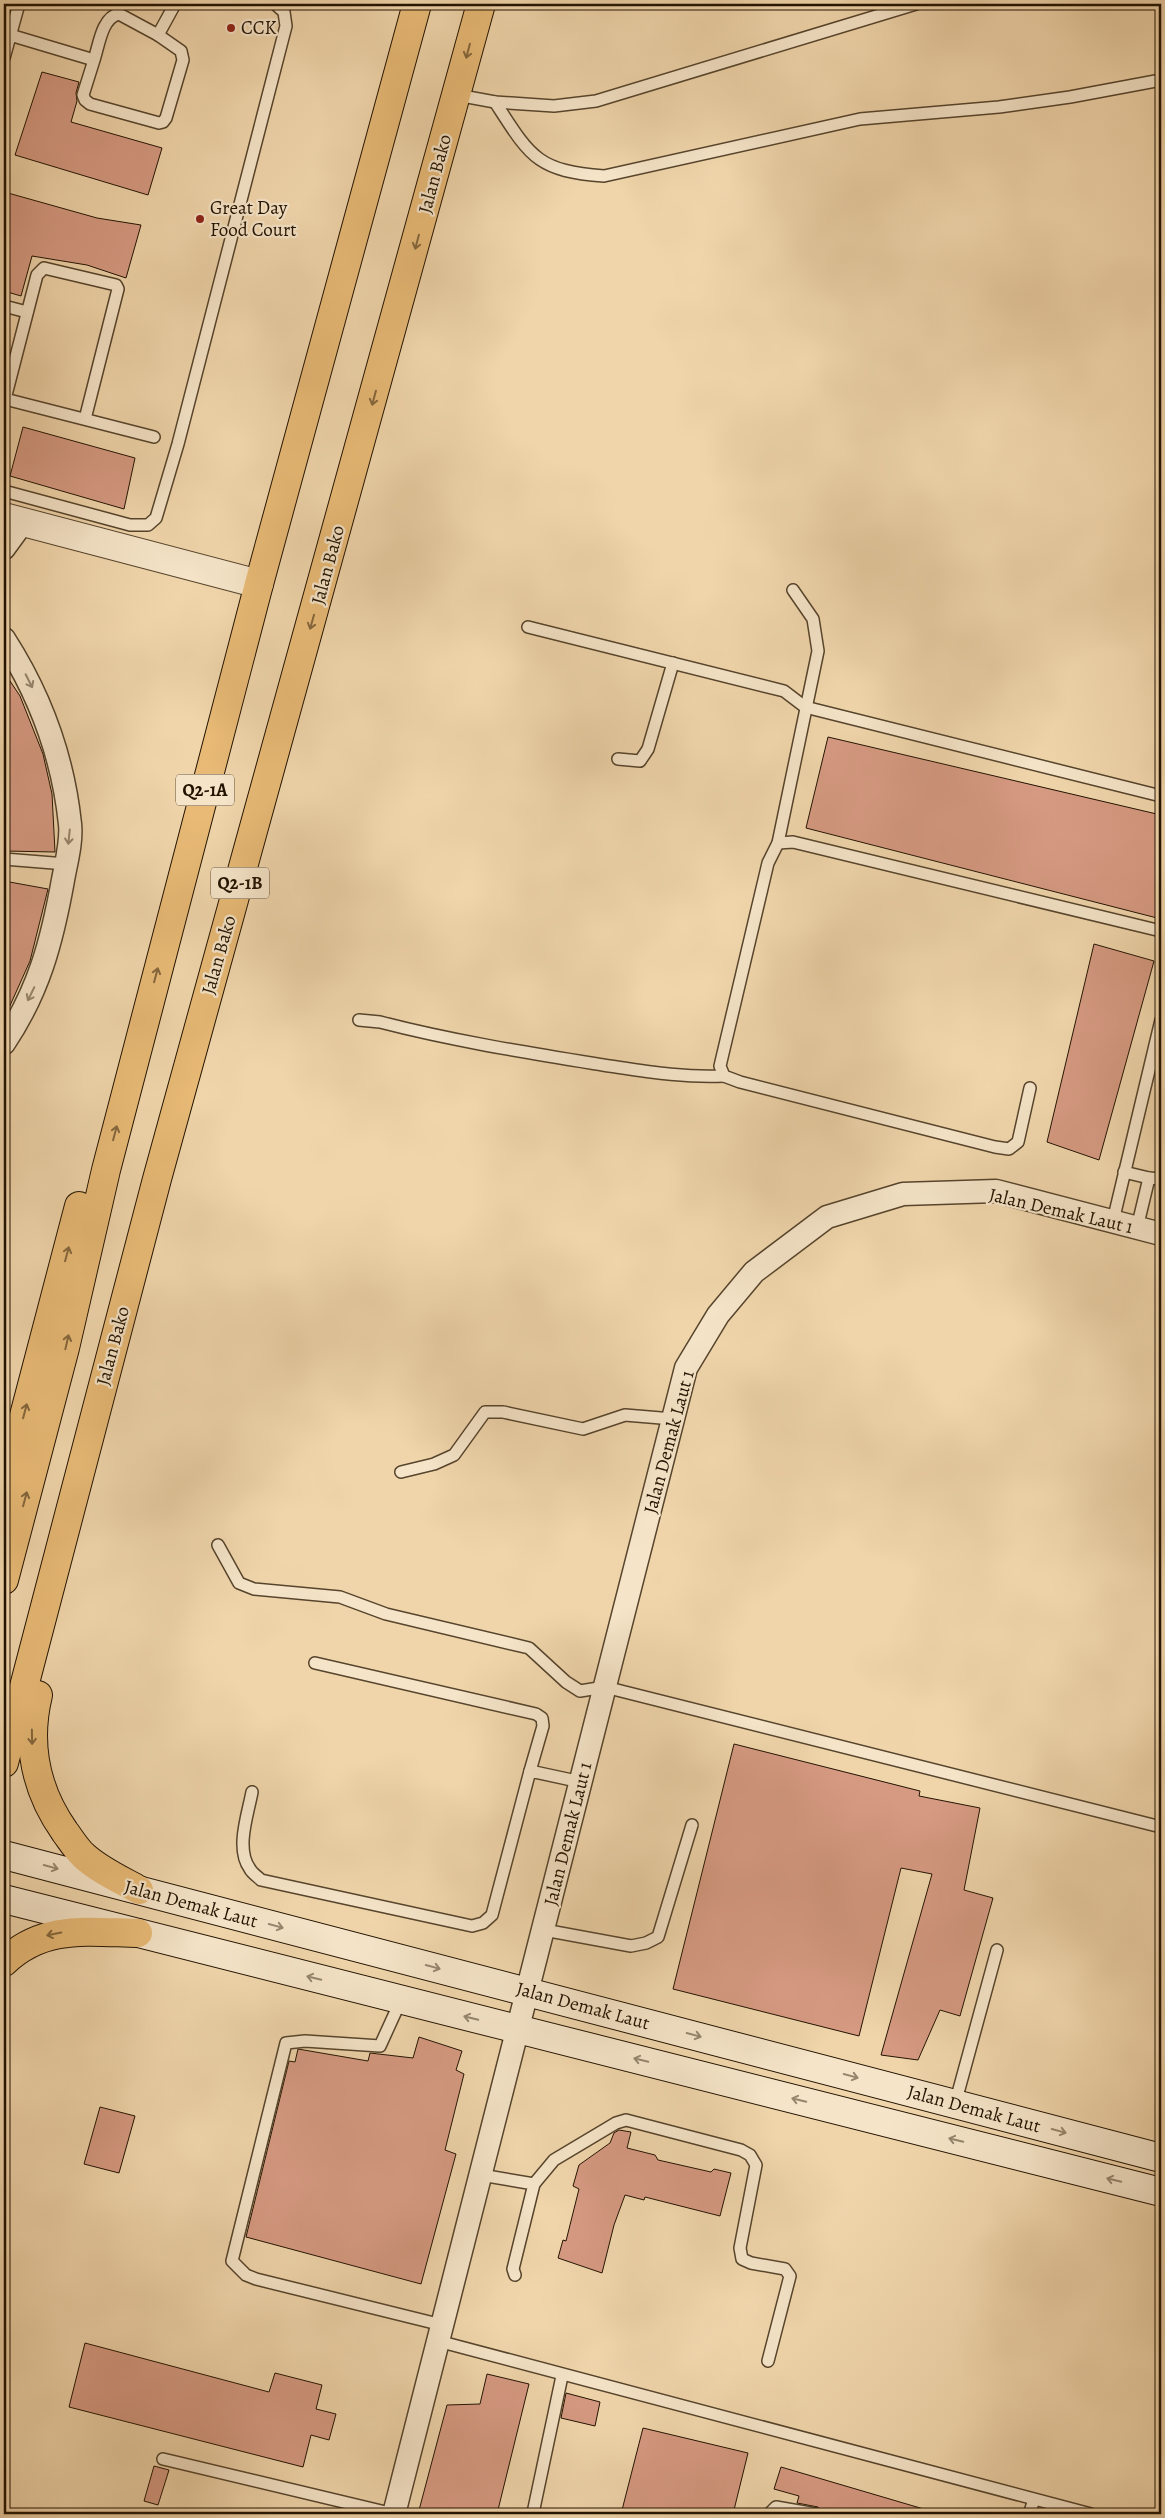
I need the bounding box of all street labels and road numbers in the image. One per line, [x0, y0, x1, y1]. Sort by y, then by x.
street label: Jalan Bako [412, 132, 458, 216]
street label: Jalan Bako [305, 523, 351, 607]
road number: Q2-1A [176, 774, 234, 806]
road number: Q2-1B [211, 868, 269, 898]
street label: Jalan Bako [195, 913, 243, 997]
street label: Jalan Demak Laut 1 [986, 1182, 1136, 1240]
street label: Jalan Bako [90, 1304, 136, 1388]
street label: Jalan Demak Laut 1 [637, 1367, 701, 1516]
street label: Jalan Demak Laut 1 [538, 1759, 599, 1909]
street label: Jalan Demak Laut [121, 1874, 261, 1934]
street label: Jalan Demak Laut [513, 1976, 653, 2036]
street label: Jalan Demak Laut [904, 2079, 1044, 2139]

